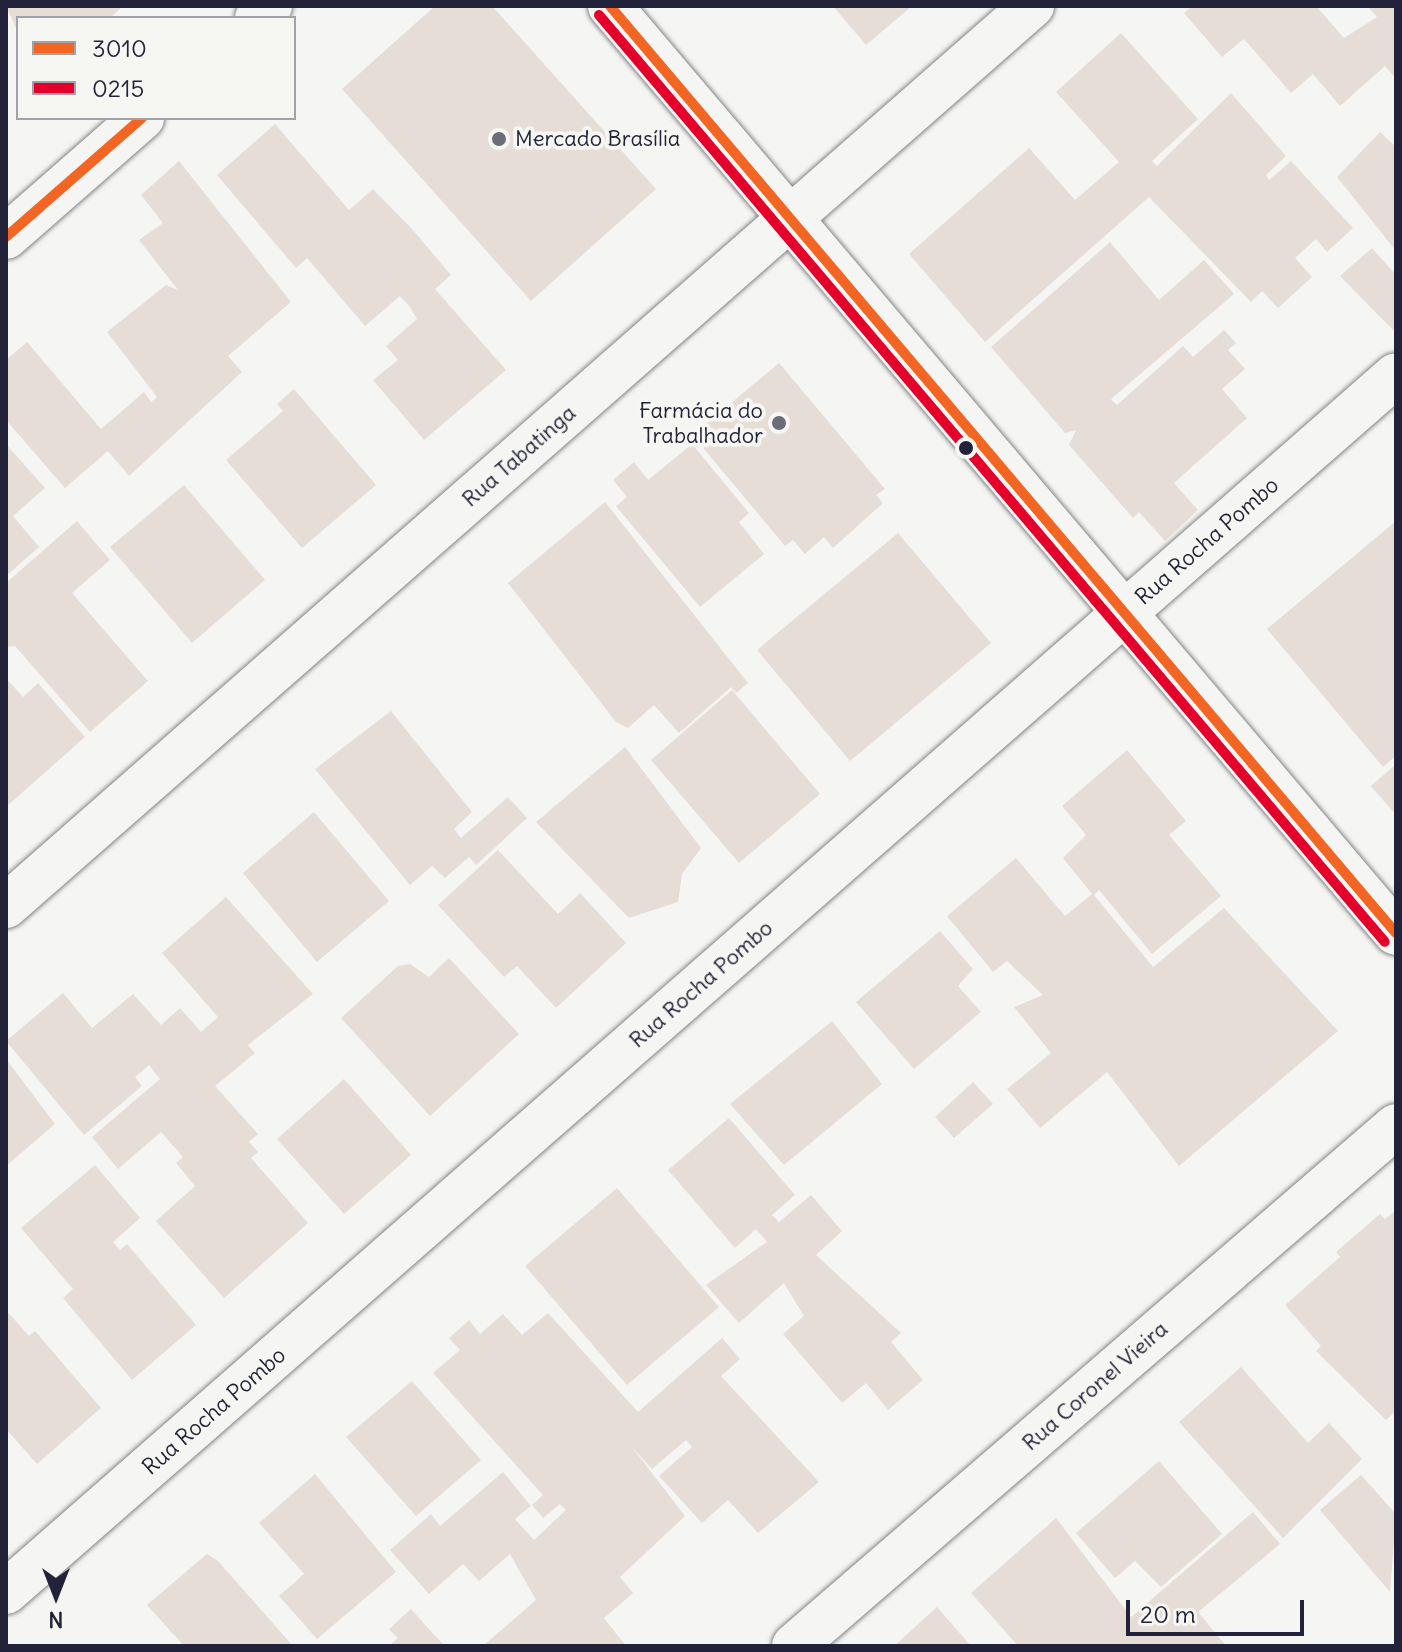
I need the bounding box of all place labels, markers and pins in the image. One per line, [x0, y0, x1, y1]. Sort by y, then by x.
place label: Mercado Brasília [515, 126, 680, 152]
marker: Mercado Brasília [490, 130, 508, 148]
place label: Farmácia do Trabalhador [639, 397, 763, 448]
marker: Farmácia do Trabalhador [770, 414, 788, 432]
unlabelled marker [958, 440, 974, 456]

